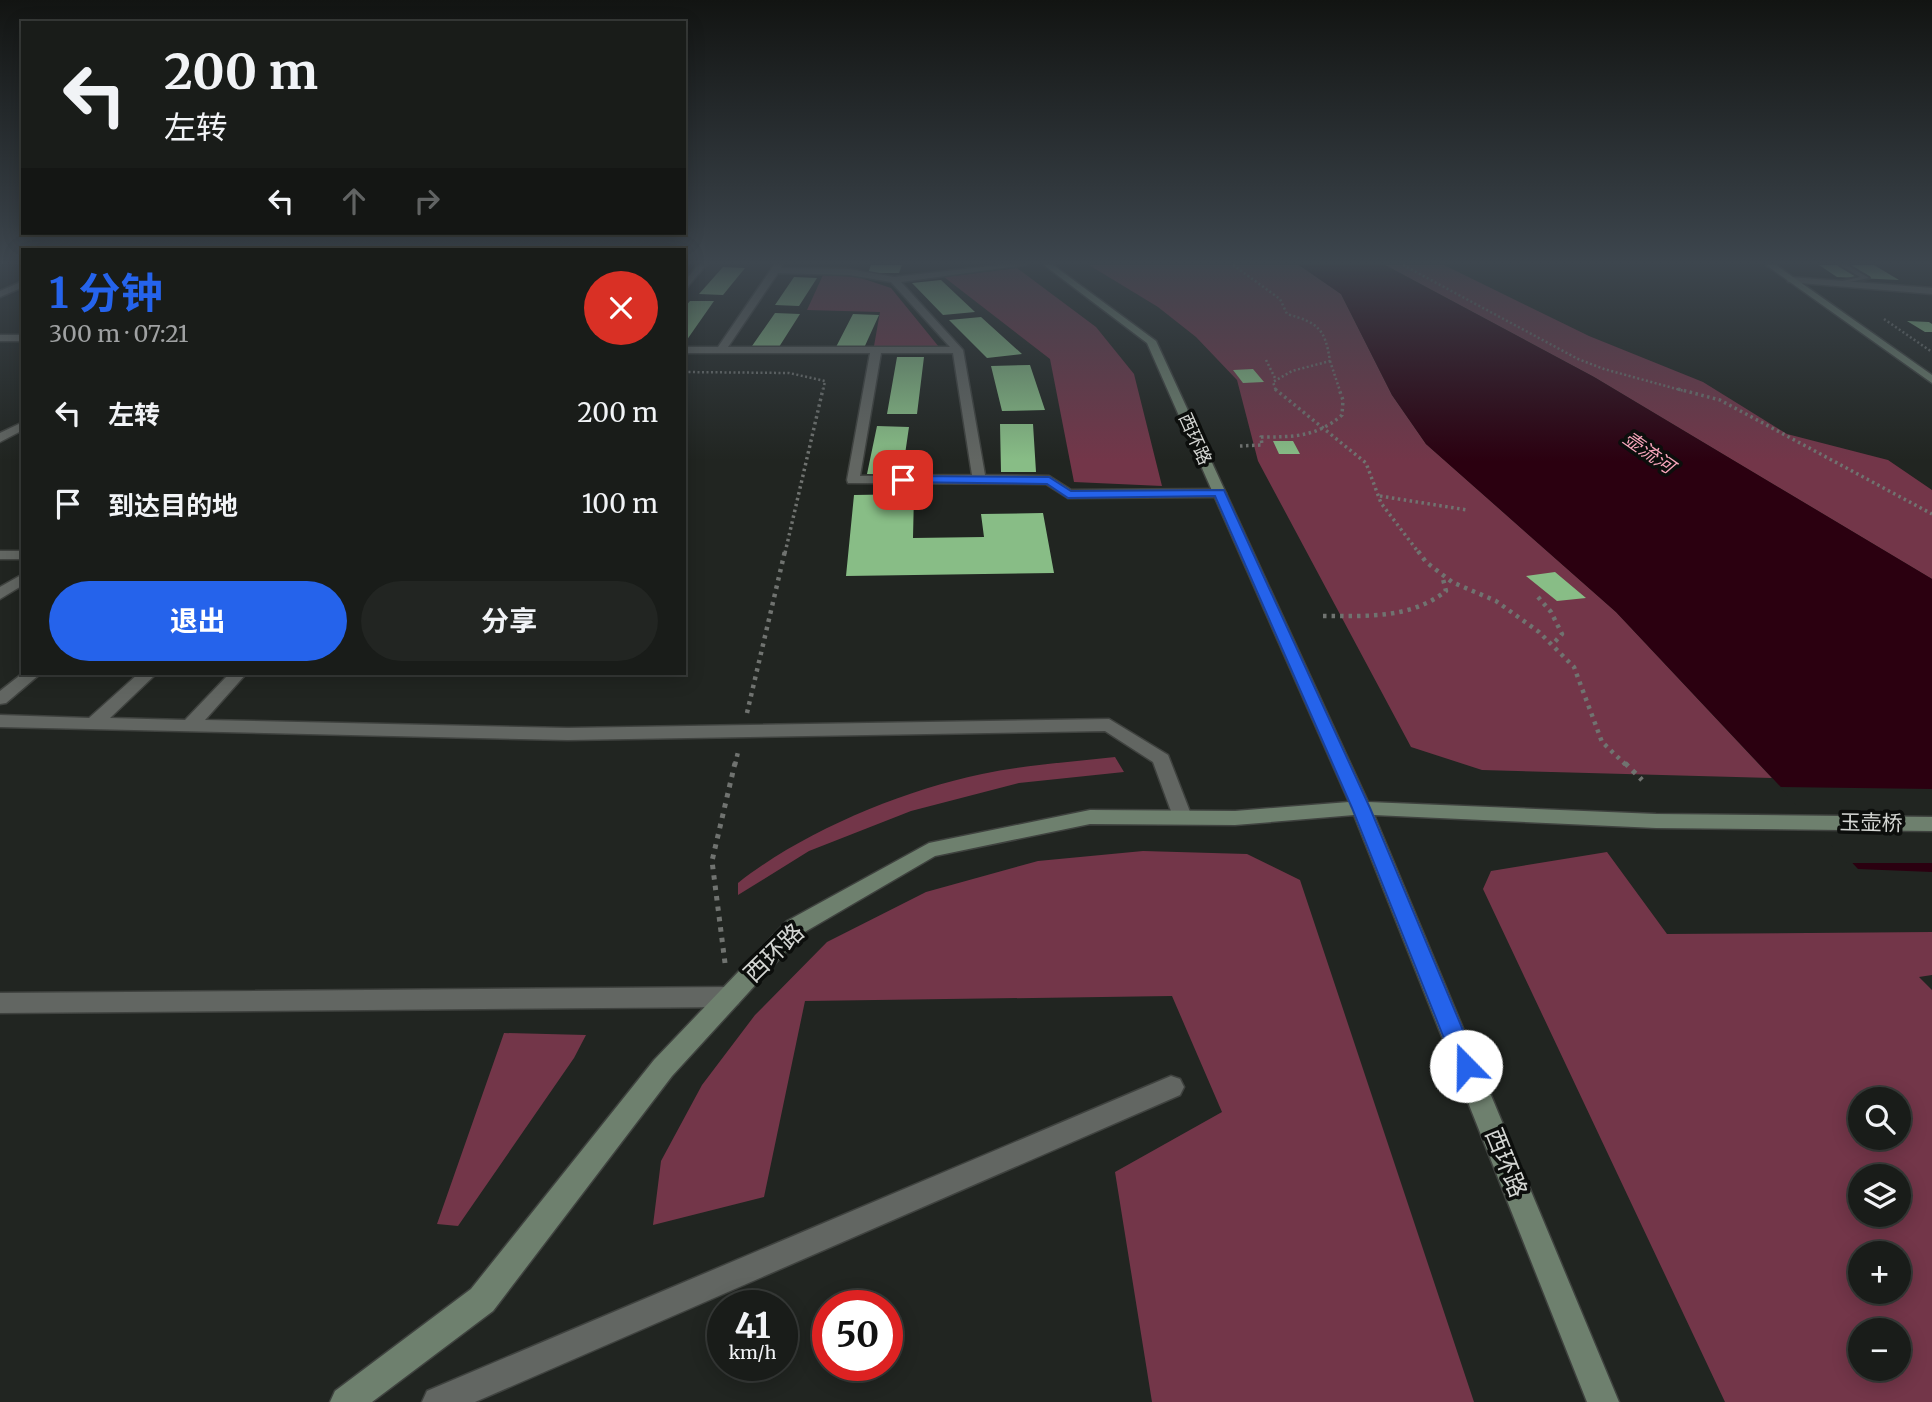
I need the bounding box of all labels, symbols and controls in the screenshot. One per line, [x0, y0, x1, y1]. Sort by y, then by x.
text: 200 m [164, 41, 318, 102]
icon: left [49, 49, 140, 140]
text: 左转 [164, 108, 228, 148]
icon: left [262, 182, 300, 220]
icon: ahead [335, 182, 373, 220]
icon: right [408, 182, 446, 220]
text: 1 分钟 [49, 267, 162, 319]
button: close [584, 271, 658, 345]
text: 300 m · 07:21 [49, 319, 188, 348]
icon: left [49, 394, 87, 432]
text: 200 m [577, 396, 658, 429]
text: 左转 [108, 398, 160, 431]
street label: 西环路 [1174, 409, 1217, 468]
water label: 壶流河 [1619, 426, 1682, 480]
pin [873, 450, 933, 510]
icon: arrive [884, 461, 922, 499]
icon: arrive [49, 485, 87, 523]
text: 100 m [582, 487, 658, 520]
text: 到达目的地 [108, 489, 238, 522]
button: 退出 [49, 581, 347, 661]
button: 分享 [361, 581, 658, 661]
street label: 玉壶桥 [1839, 808, 1903, 837]
street label: 西环路 [737, 916, 810, 989]
position arrow [1429, 1029, 1503, 1103]
map controls [1848, 1087, 1911, 1381]
button: search [1848, 1087, 1911, 1150]
street label: 西环路 [1479, 1124, 1534, 1202]
button: layers [1848, 1164, 1911, 1227]
button: + [1848, 1241, 1911, 1304]
speed limit sign: 50 [812, 1290, 903, 1381]
text: 41 [734, 1304, 771, 1348]
button: − [1848, 1318, 1911, 1381]
text: km/h [729, 1341, 776, 1364]

